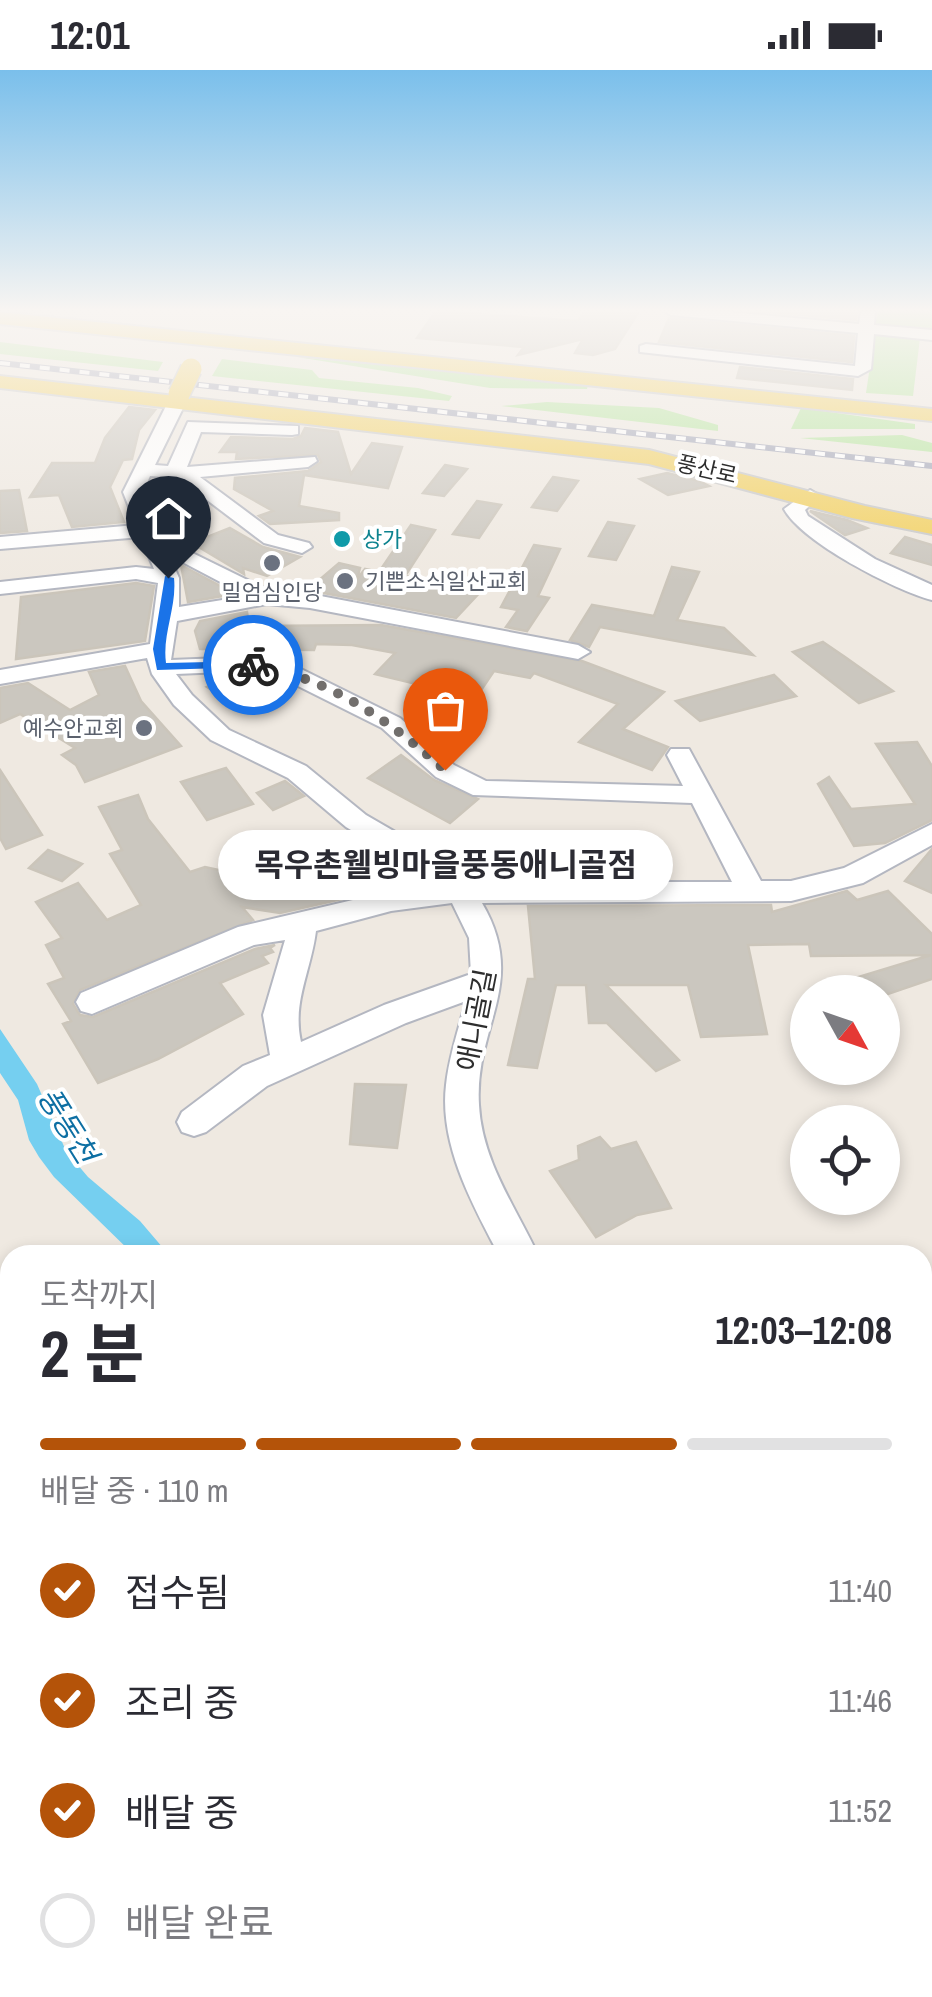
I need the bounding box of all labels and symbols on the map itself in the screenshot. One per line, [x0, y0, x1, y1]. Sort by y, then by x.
street label: 풍산로 [674, 448, 740, 490]
pin [126, 476, 211, 579]
place label: 상가 [362, 524, 402, 554]
marker: 상가 [331, 528, 353, 550]
marker: 밀엄심인당 [261, 552, 283, 574]
place label: 기쁜소식일산교회 [365, 566, 527, 596]
marker: 기쁜소식일산교회 [334, 570, 356, 592]
place label: 밀엄심인당 [221, 577, 323, 607]
courier [203, 615, 303, 715]
pin [403, 668, 488, 771]
place label: 예수안교회 [23, 713, 124, 743]
marker: 예수안교회 [133, 717, 155, 739]
callout: 목우촌웰빙마을풍동애니골점 [218, 830, 672, 900]
street label: 애니골길 [448, 966, 504, 1074]
north arrow [790, 975, 900, 1085]
water label: 풍동천 [29, 1079, 109, 1174]

